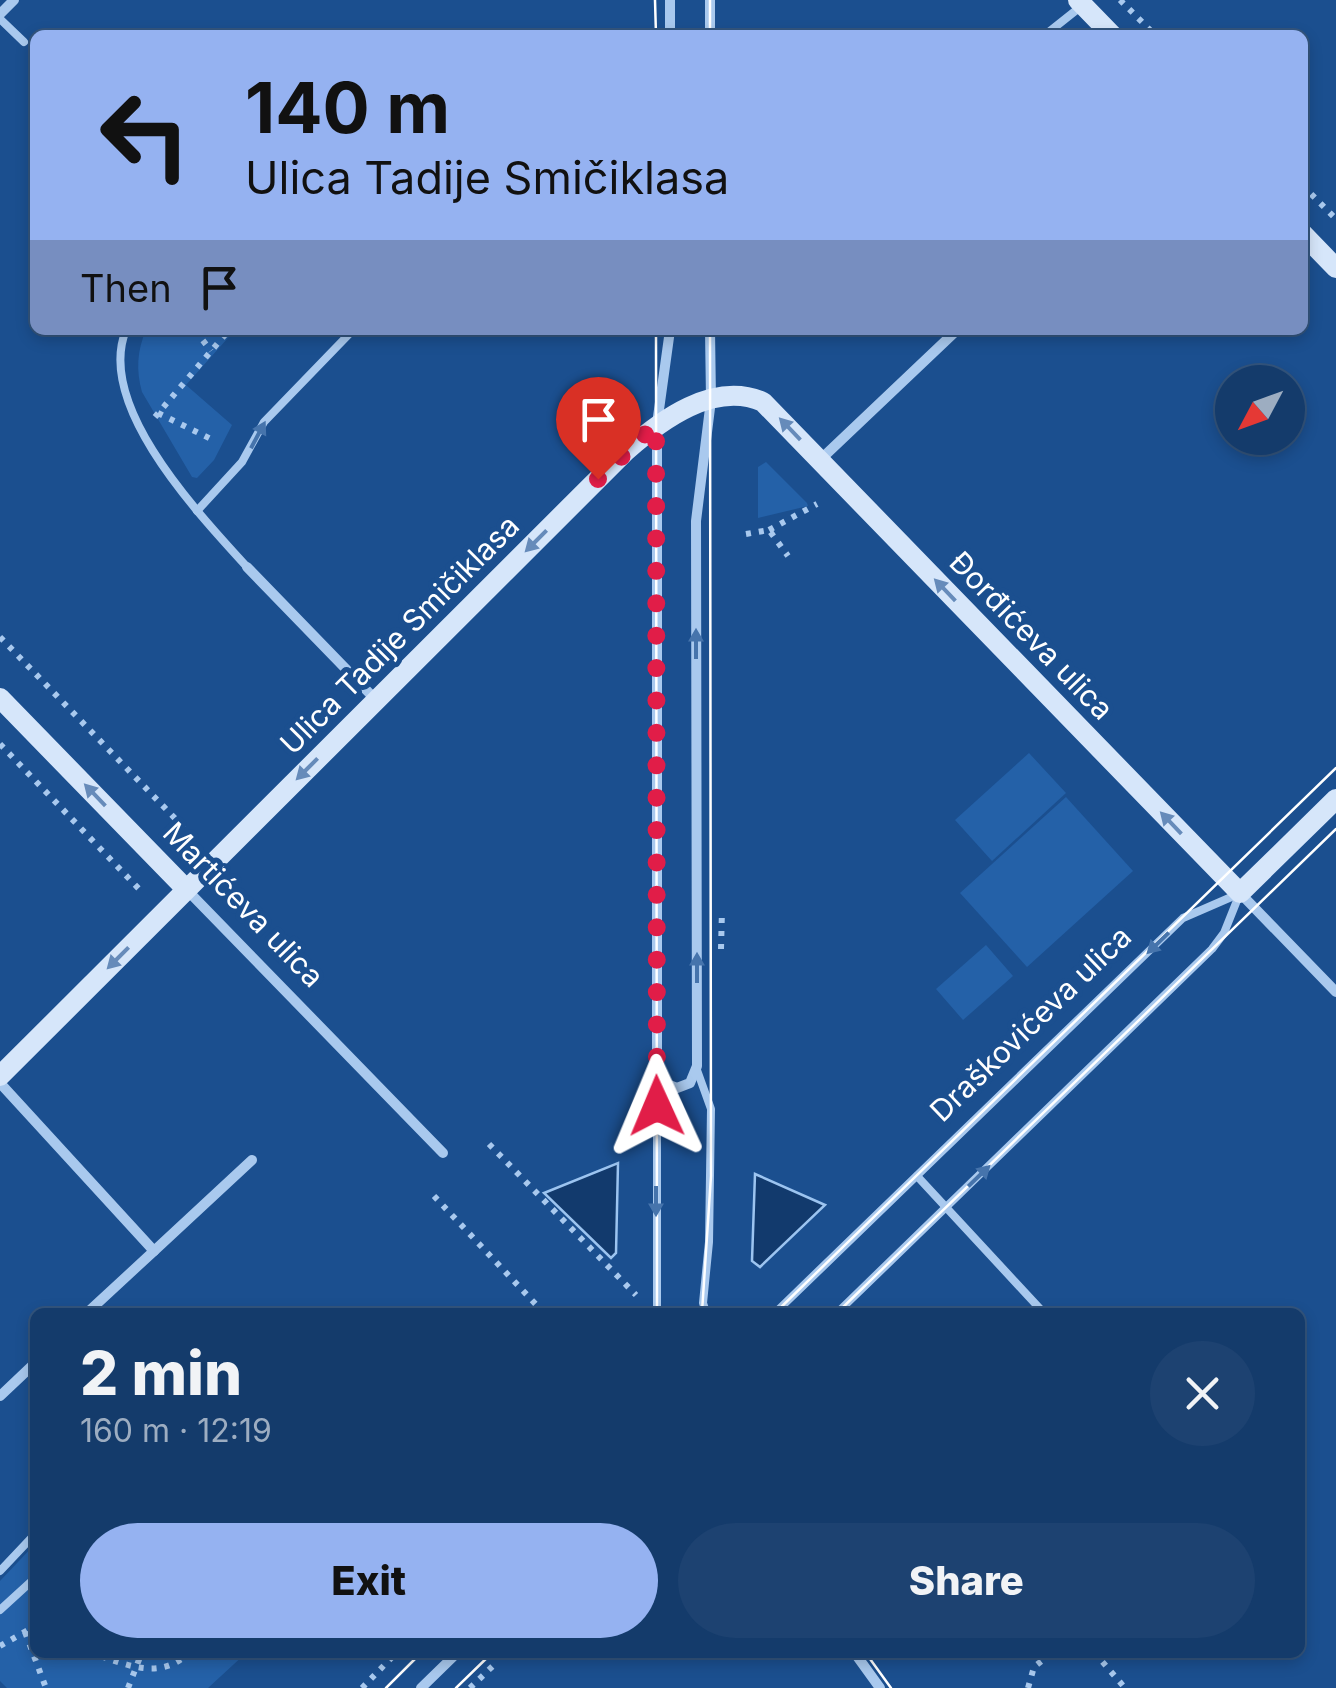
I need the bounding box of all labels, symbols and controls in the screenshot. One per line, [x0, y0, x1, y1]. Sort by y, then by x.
text: 140 m [245, 65, 450, 150]
icon: left [80, 70, 210, 200]
text: Ulica Tadije Smičiklasa [245, 150, 729, 205]
icon: arrive [192, 260, 247, 315]
text: Then [80, 265, 172, 311]
north arrow [1215, 365, 1305, 455]
map controls [1215, 365, 1305, 455]
pin [556, 377, 641, 480]
icon: arrive [571, 392, 626, 447]
one-way arrow [778, 418, 802, 442]
one-way arrow [249, 421, 266, 450]
street label: Ulica Tadije Smičiklasa [272, 507, 526, 761]
one-way arrow [525, 528, 549, 552]
street label: Đorđićeva ulica [942, 544, 1121, 727]
one-way arrow [934, 579, 957, 603]
one-way arrow [688, 628, 704, 660]
one-way arrow [296, 757, 320, 781]
one-way arrow [84, 784, 107, 808]
one-way arrow [1160, 812, 1184, 836]
street label: Martićeva ulica [156, 814, 331, 994]
street label: Draškovićeva ulica [922, 918, 1138, 1128]
one-way arrow [1146, 930, 1170, 954]
one-way arrow [106, 946, 130, 970]
one-way arrow [689, 952, 705, 984]
position arrow [605, 1054, 709, 1158]
one-way arrow [967, 1165, 991, 1188]
one-way arrow [648, 1185, 664, 1217]
text: 2 min [80, 1337, 242, 1409]
button: close [1150, 1341, 1255, 1446]
text: 160 m · 12:19 [80, 1411, 272, 1450]
button: Exit [80, 1523, 658, 1638]
button: Share [678, 1523, 1255, 1638]

